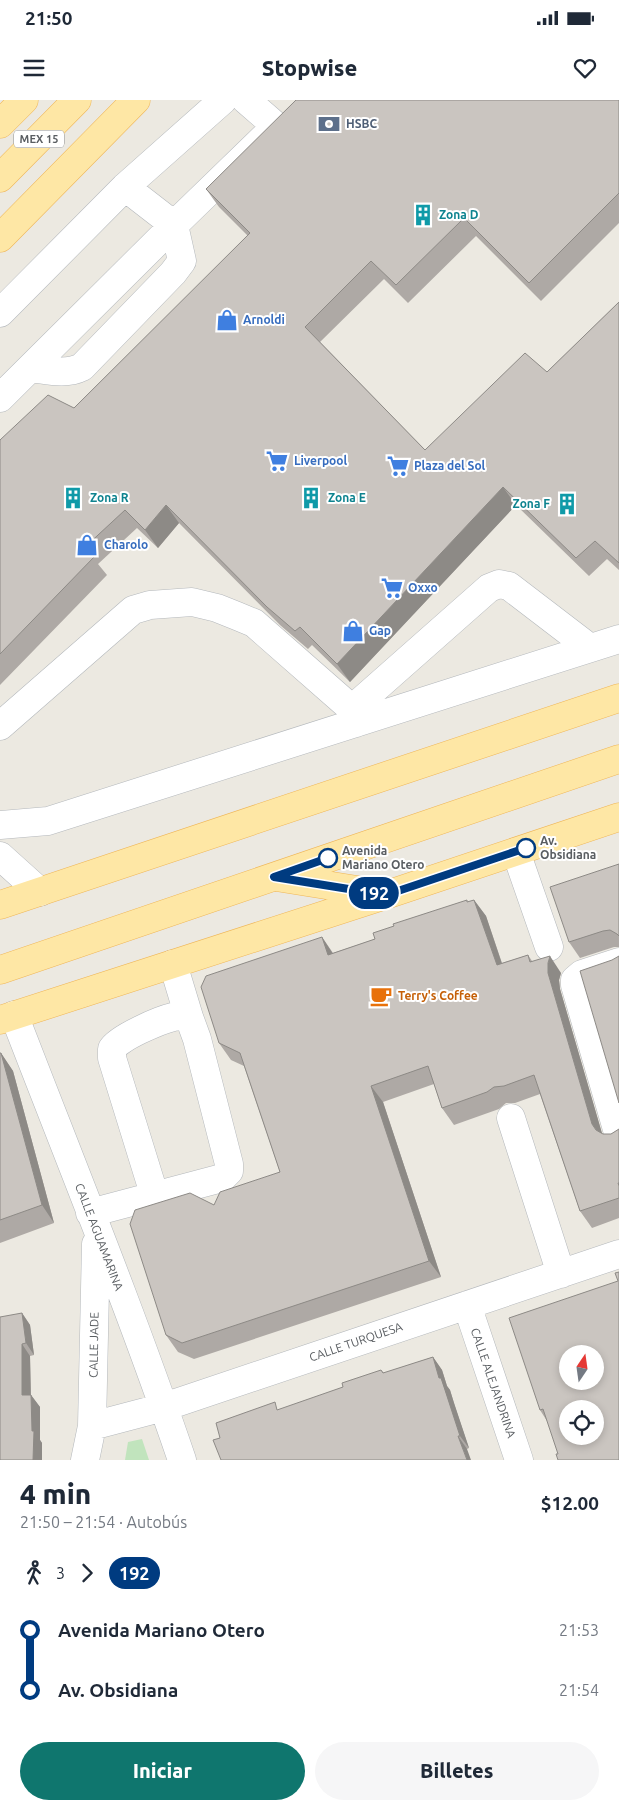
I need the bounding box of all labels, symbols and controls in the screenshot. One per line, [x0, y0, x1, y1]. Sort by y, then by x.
text: 21:50 [25, 7, 73, 29]
icon: menu [20, 54, 48, 82]
icon: heart [571, 54, 599, 82]
text: Stopwise [262, 55, 357, 80]
bank icon: HSBC [316, 111, 342, 137]
place label: HSBC [346, 117, 377, 130]
road number: MEX 15 [14, 130, 64, 148]
building icon: Zona D [410, 202, 436, 228]
place label: Zona D [439, 208, 479, 221]
shop icon: Arnoldi [214, 307, 240, 333]
place label: Arnoldi [243, 313, 285, 326]
supermarket icon: Liverpool [264, 448, 290, 474]
supermarket icon: Plaza del Sol [385, 453, 411, 479]
place label: Liverpool [294, 454, 348, 467]
place label: Plaza del Sol [414, 459, 486, 472]
building icon: Zona R [60, 485, 86, 511]
building icon: Zona E [298, 485, 324, 511]
place label: Zona R [90, 491, 129, 504]
place label: Zona E [328, 491, 366, 504]
building icon: Zona F [554, 491, 580, 517]
place label: Zona F [513, 497, 550, 510]
shop icon: Charolo [74, 532, 100, 558]
place label: Charolo [104, 538, 148, 551]
supermarket icon: Oxxo [379, 575, 405, 601]
place label: Oxxo [408, 581, 438, 594]
shop icon: Gap [340, 618, 366, 644]
place label: Gap [369, 624, 391, 637]
place label: Av. Obsidiana [540, 834, 596, 861]
marker: Av. Obsidiana [516, 838, 536, 858]
place label: Avenida Mariano Otero [342, 844, 424, 871]
marker: Avenida Mariano Otero [318, 848, 338, 868]
line badge: 192 [345, 877, 403, 909]
text: 192 [359, 883, 389, 903]
cafe icon: Terry's Coffee [368, 983, 394, 1009]
place label: Terry's Coffee [398, 989, 478, 1002]
street label: CALLE AGUAMARINA [73, 1181, 126, 1292]
street label: CALLE JADE [86, 1312, 101, 1378]
street label: CALLE TURQUESA [308, 1319, 404, 1364]
street label: CALLE ALEJANDRINA [469, 1326, 519, 1440]
north arrow [559, 1345, 604, 1390]
map controls [559, 1345, 604, 1445]
button: locate [559, 1400, 604, 1445]
text: 4 min [20, 1478, 91, 1509]
text: $12.00 [541, 1492, 599, 1514]
text: 21:50 – 21:54 · Autobús [20, 1513, 187, 1531]
icon: walk [20, 1559, 48, 1587]
icon: forward [73, 1559, 101, 1587]
text: 192 [119, 1563, 150, 1583]
text: 3 [56, 1564, 65, 1582]
text: Avenida Mariano Otero [58, 1619, 265, 1641]
text: 21:53 [559, 1621, 599, 1639]
text: Av. Obsidiana [58, 1679, 178, 1701]
text: 21:54 [559, 1681, 599, 1699]
button: Iniciar [20, 1742, 305, 1800]
button: Billetes [315, 1742, 599, 1800]

